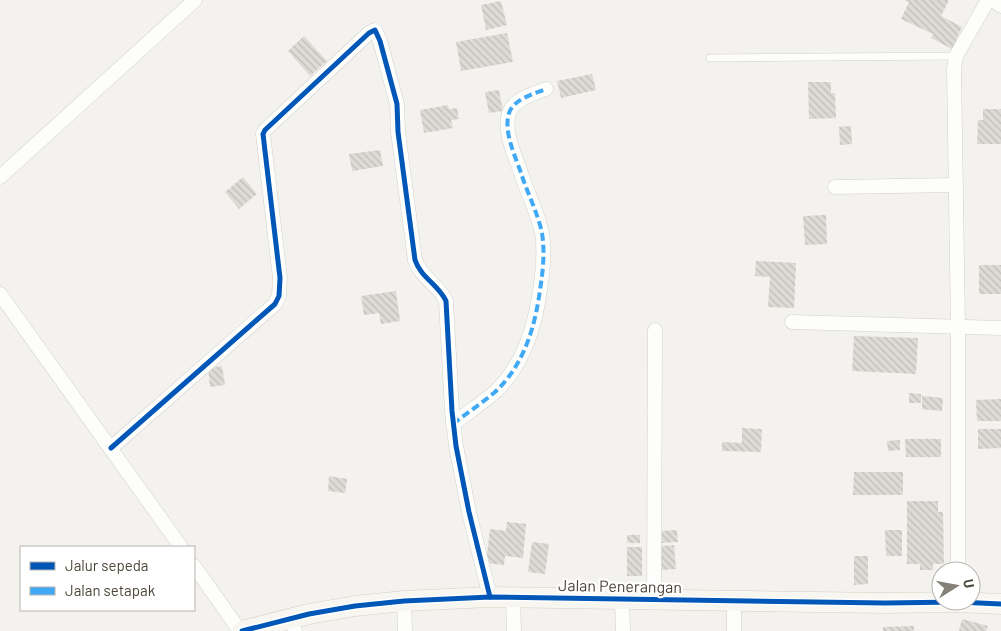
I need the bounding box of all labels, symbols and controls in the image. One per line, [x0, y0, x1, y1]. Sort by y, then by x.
legend [20, 546, 195, 611]
text: Jalur sepeda [65, 556, 149, 574]
north arrow [931, 561, 981, 611]
street label: Jalan Penerangan [558, 575, 682, 596]
text: U [960, 577, 978, 590]
text: Jalan setapak [65, 581, 156, 599]

